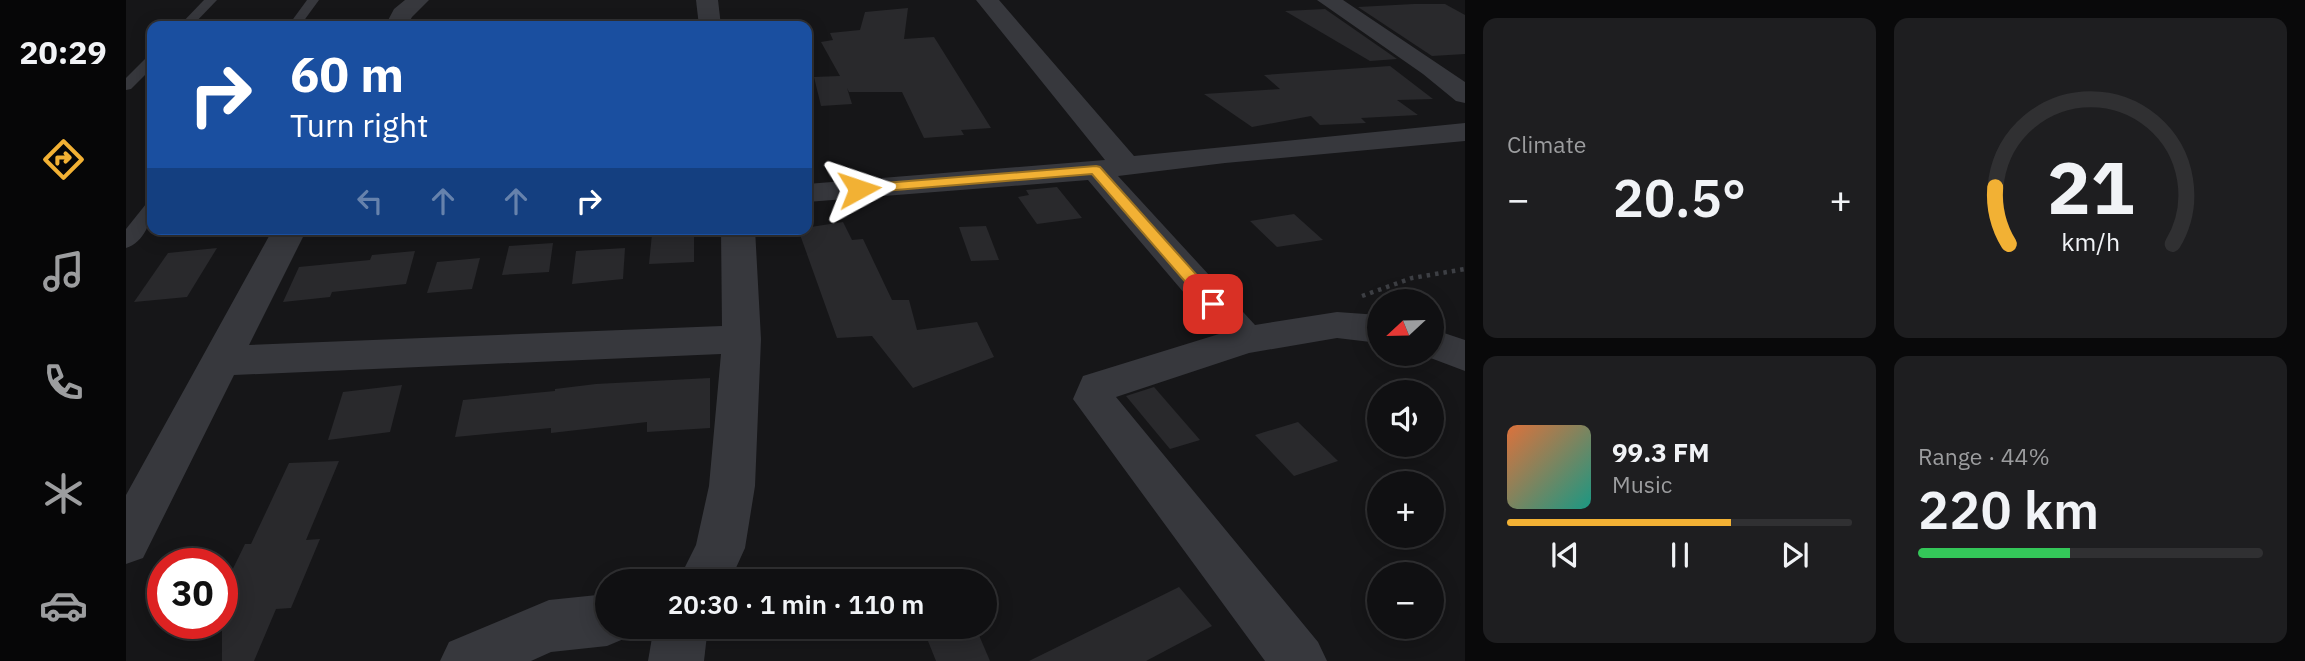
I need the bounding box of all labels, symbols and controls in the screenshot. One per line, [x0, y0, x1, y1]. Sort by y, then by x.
text: 20:29 [19, 31, 107, 73]
text: 60 m [290, 42, 404, 105]
icon: right [175, 49, 266, 140]
text: Turn right [290, 104, 428, 146]
text: Climate [1507, 129, 1586, 159]
icon: directions [39, 135, 88, 184]
text: 21 [2047, 139, 2134, 234]
position arrow [822, 152, 896, 226]
text: 20.5° [1613, 164, 1746, 231]
text: − [1507, 174, 1530, 223]
text: + [1829, 174, 1852, 223]
icon: left [351, 182, 389, 220]
icon: ahead [424, 182, 462, 220]
icon: ahead [497, 182, 535, 220]
icon: right [570, 182, 608, 220]
text: km/h [2061, 225, 2120, 258]
icon: music [39, 247, 88, 296]
pin [1183, 274, 1243, 334]
icon: arrive [1194, 285, 1232, 323]
north arrow [1367, 289, 1444, 366]
map controls [1367, 289, 1444, 639]
icon: phone [39, 358, 88, 407]
button: sound [1367, 380, 1444, 457]
text: 99.3 FM [1612, 435, 1710, 469]
text: Range · 44% [1918, 441, 2050, 471]
icon: climate [39, 469, 88, 518]
text: Music [1612, 469, 1672, 499]
button: + [1367, 471, 1444, 548]
text: 220 km [1918, 476, 2099, 543]
icon: previous [1546, 536, 1584, 574]
icon: pause [1661, 536, 1699, 574]
icon: next [1776, 536, 1814, 574]
speed limit sign: 30 [147, 548, 238, 639]
button: − [1367, 562, 1444, 639]
icon: car [39, 581, 88, 630]
text: 20:30 · 1 min · 110 m [668, 587, 924, 621]

